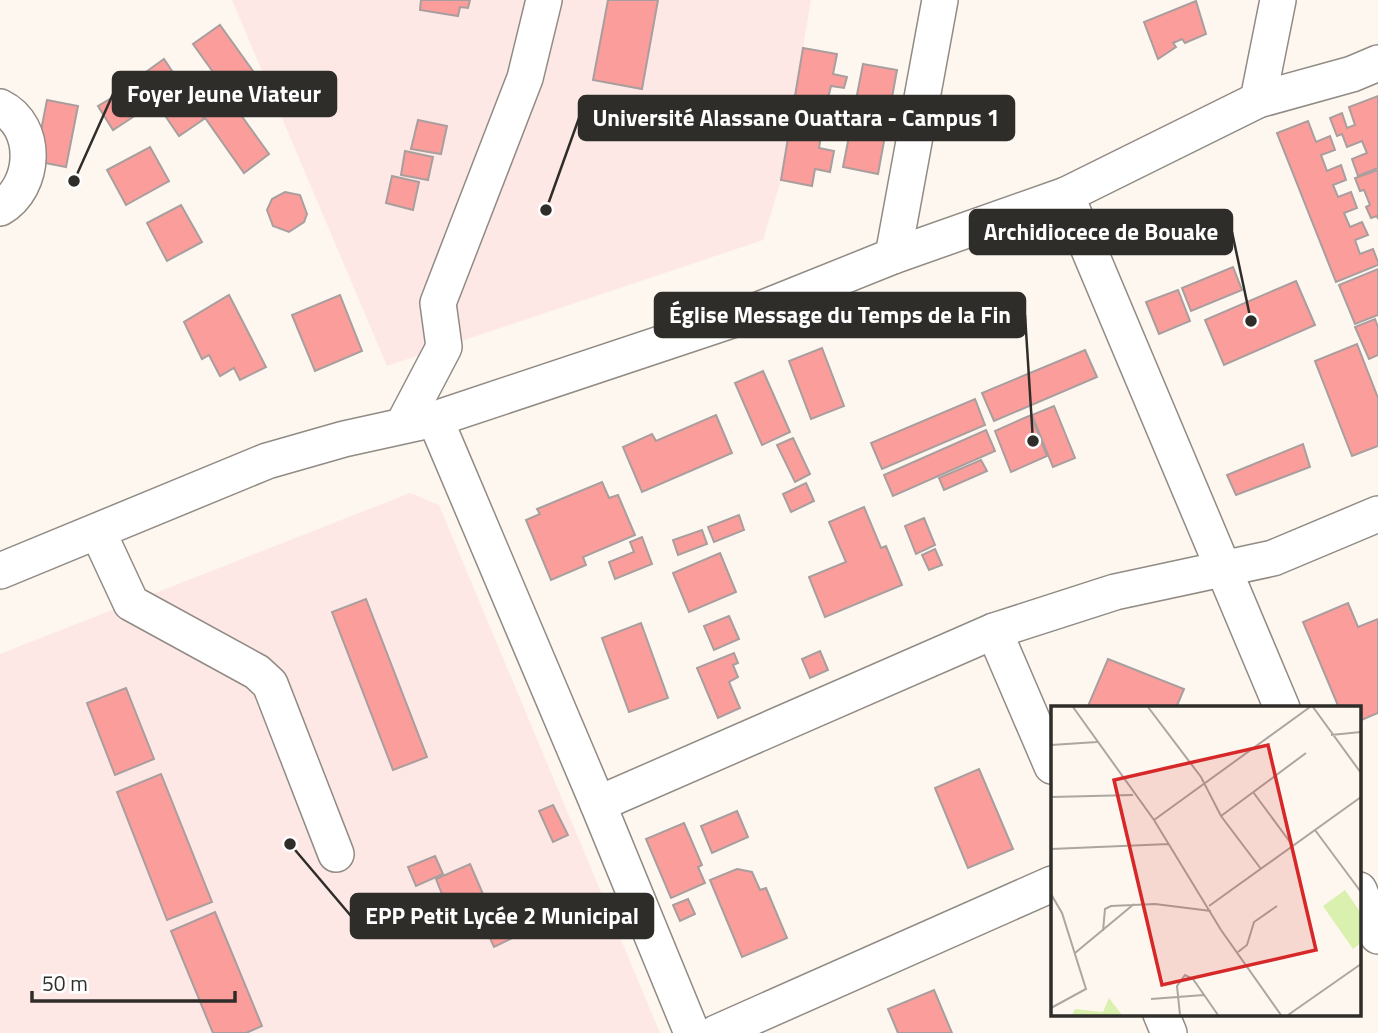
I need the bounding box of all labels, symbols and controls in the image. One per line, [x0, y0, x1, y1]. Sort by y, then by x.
callout: Foyer Jeune Viateur [113, 72, 336, 116]
text: Foyer Jeune Viateur [127, 76, 322, 111]
callout: Université Alassane Ouattara - Campus 1 [579, 96, 1014, 140]
text: Université Alassane Ouattara - Campus 1 [592, 100, 1000, 135]
callout: Archidiocece de Bouake [970, 210, 1232, 254]
text: Archidiocece de Bouake [984, 214, 1218, 249]
callout: Église Message du Temps de la Fin [655, 293, 1025, 337]
text: Église Message du Temps de la Fin [669, 297, 1011, 332]
inset map [1051, 706, 1360, 1016]
callout: EPP Petit Lycée 2 Municipal [351, 894, 653, 938]
text: EPP Petit Lycée 2 Municipal [365, 898, 639, 933]
scale bar [32, 960, 234, 1004]
text: 50 m [42, 967, 88, 999]

